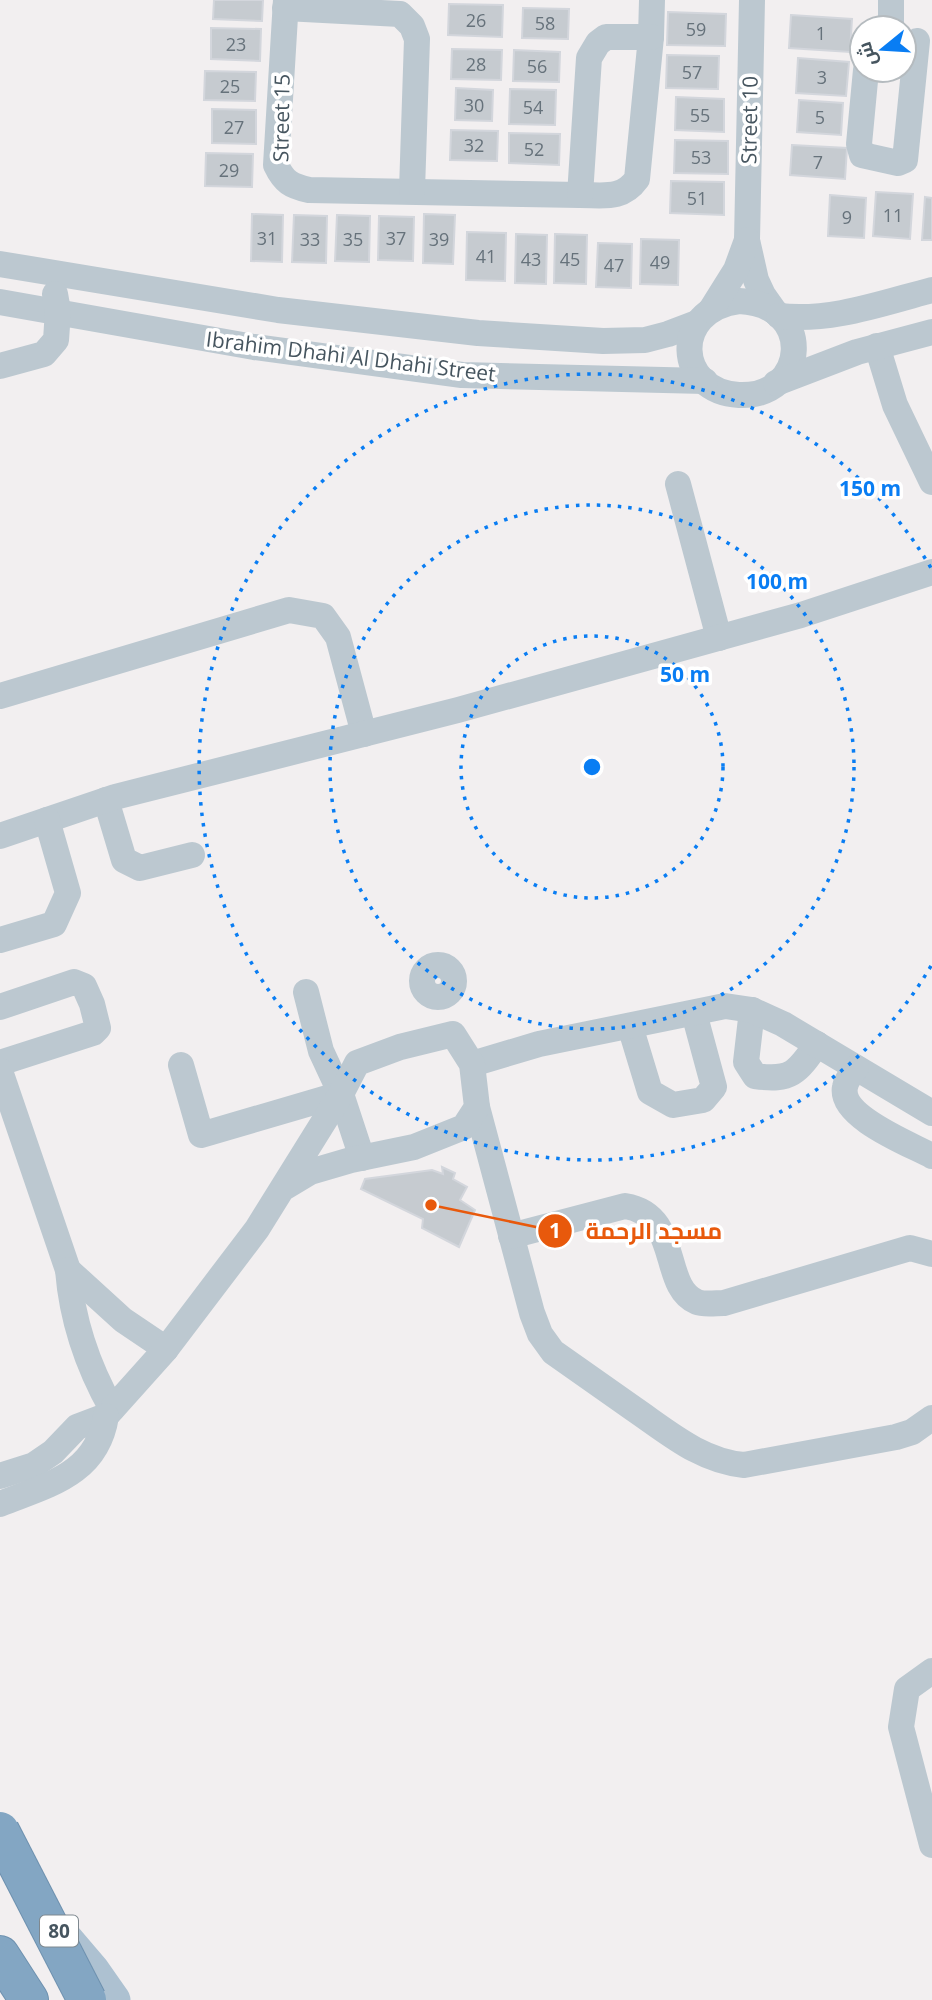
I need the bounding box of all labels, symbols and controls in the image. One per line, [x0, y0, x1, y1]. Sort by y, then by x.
house number: 26 [466, 8, 486, 32]
house number: 58 [535, 11, 555, 35]
north arrow [848, 14, 918, 84]
house number: 59 [686, 17, 706, 41]
house number: 1 [816, 21, 826, 45]
house number: 23 [226, 32, 246, 56]
text: ش [851, 39, 883, 70]
house number: 28 [466, 52, 486, 76]
house number: 56 [527, 54, 547, 78]
house number: 57 [682, 60, 702, 84]
house number: 3 [817, 65, 827, 89]
house number: 25 [220, 74, 240, 98]
street label: Street 15 [266, 74, 296, 162]
street label: Street 10 [734, 76, 764, 164]
house number: 30 [464, 93, 484, 117]
house number: 54 [523, 95, 543, 119]
house number: 55 [690, 103, 710, 127]
house number: 5 [815, 105, 825, 129]
house number: 27 [224, 115, 244, 139]
house number: 32 [464, 133, 484, 157]
house number: 52 [524, 137, 544, 161]
house number: 53 [691, 145, 711, 169]
house number: 7 [813, 150, 823, 174]
house number: 29 [219, 158, 239, 182]
house number: 51 [687, 186, 707, 210]
house number: 11 [883, 203, 903, 227]
house number: 9 [842, 205, 852, 229]
house number: 31 [257, 226, 277, 250]
house number: 37 [386, 226, 406, 250]
house number: 33 [300, 227, 320, 251]
house number: 35 [343, 227, 363, 251]
house number: 39 [429, 227, 449, 251]
house number: 41 [476, 244, 496, 268]
house number: 43 [521, 247, 541, 271]
house number: 45 [560, 247, 580, 271]
house number: 49 [650, 250, 670, 274]
house number: 47 [604, 253, 624, 277]
street label: Ibrahim Dhahi Al Dhahi Street [205, 324, 497, 388]
text: 150 m [839, 474, 901, 502]
text: 100 m [746, 567, 808, 595]
text: 50 m [660, 660, 710, 688]
centre of rings [580, 755, 604, 779]
callout: مسجد الرحمة [537, 1209, 736, 1253]
text: مسجد الرحمة [586, 1214, 722, 1246]
text: 1 [549, 1216, 561, 1244]
road number: 80 [40, 1915, 78, 1946]

